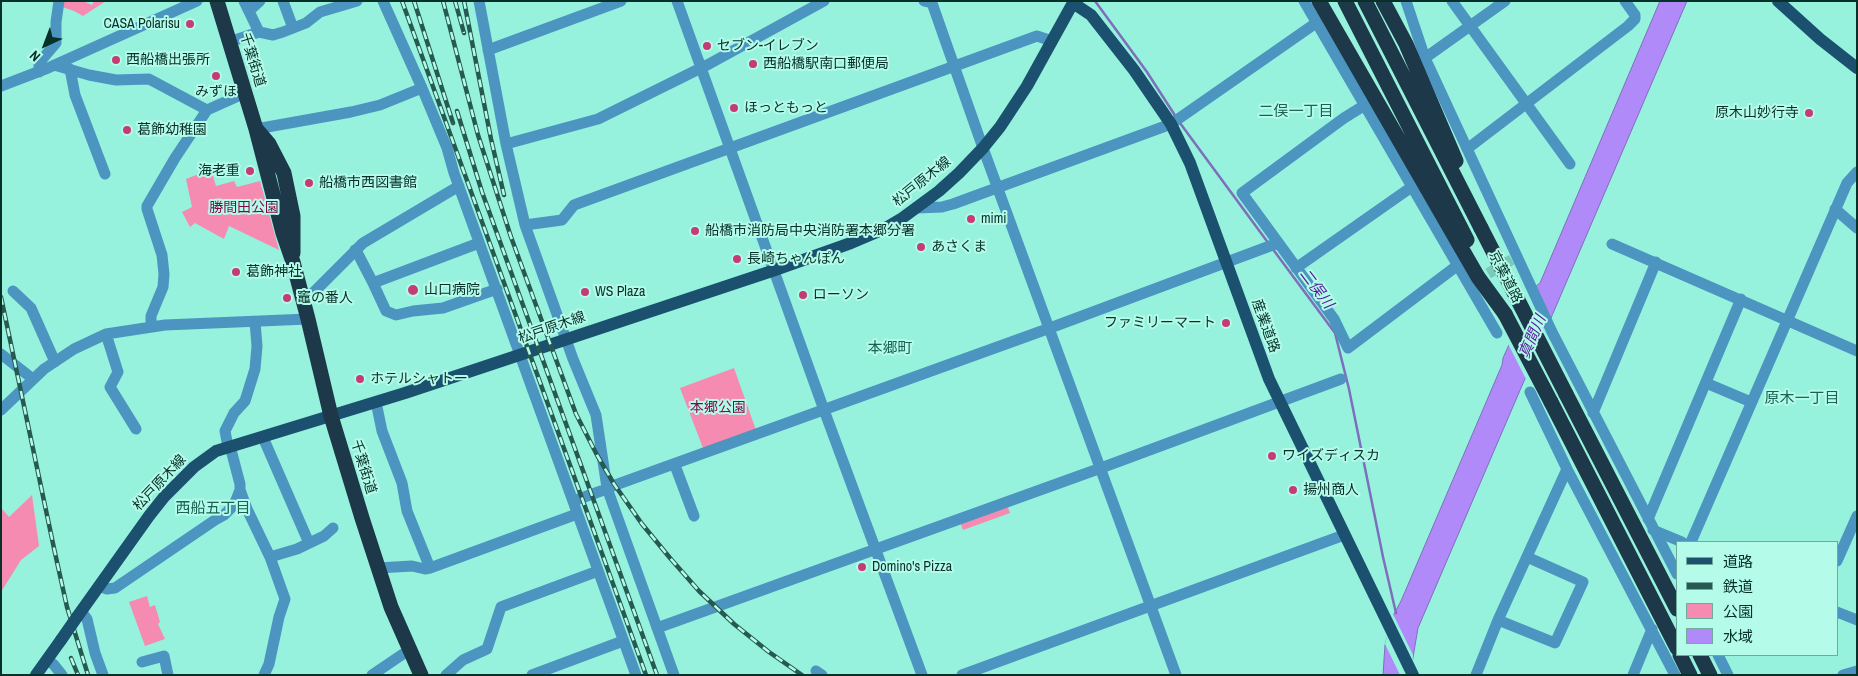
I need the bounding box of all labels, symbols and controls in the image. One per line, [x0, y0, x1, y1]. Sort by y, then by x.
place label: CASA Polarisu [103, 16, 180, 32]
marker: CASA Polarisu [184, 18, 196, 30]
north arrow [20, 20, 70, 70]
street label: 千葉街道 [236, 31, 268, 89]
place label: セブン-イレブン [717, 38, 819, 54]
marker: セブン-イレブン [701, 40, 713, 52]
text: N [26, 47, 44, 65]
place label: 西船橋出張所 [126, 52, 210, 68]
marker: 西船橋出張所 [110, 54, 122, 66]
place label: 西船橋駅南口郵便局 [763, 56, 889, 72]
marker: 西船橋駅南口郵便局 [747, 58, 759, 70]
marker: みずほ [210, 70, 222, 82]
place label: みずほ [195, 84, 237, 100]
place label: ほっともっと [744, 100, 828, 116]
marker: ほっともっと [728, 102, 740, 114]
district label: 二俣一丁目 [1259, 103, 1333, 121]
place label: 原木山妙行寺 [1715, 105, 1799, 121]
marker: 原木山妙行寺 [1803, 107, 1815, 119]
place label: 葛飾幼稚園 [137, 122, 207, 138]
marker: 葛飾幼稚園 [121, 124, 133, 136]
street label: 松戸原木線 [890, 153, 954, 211]
place label: 海老重 [198, 163, 240, 179]
marker: 海老重 [244, 165, 256, 177]
place label: 船橋市西図書館 [319, 175, 417, 191]
marker: 船橋市西図書館 [303, 177, 315, 189]
park label: 勝間田公園 [209, 200, 279, 216]
place label: mimi [981, 211, 1007, 227]
marker: mimi [965, 213, 977, 225]
place label: 船橋市消防局中央消防署本郷分署 [705, 223, 915, 239]
marker: 船橋市消防局中央消防署本郷分署 [689, 225, 701, 237]
place label: あさくま [931, 239, 987, 255]
marker: あさくま [915, 241, 927, 253]
street label: 京葉道路 [1485, 248, 1525, 306]
place label: 長崎ちゃんぽん [747, 251, 845, 267]
marker: 長崎ちゃんぽん [731, 253, 743, 265]
place label: 葛飾神社 [246, 264, 302, 280]
marker: 葛飾神社 [230, 266, 242, 278]
water label: 二俣川 [1295, 266, 1337, 312]
place label: 山口病院 [424, 282, 480, 298]
marker: 山口病院 [406, 283, 420, 297]
place label: WS Plaza [595, 284, 645, 300]
marker: WS Plaza [579, 286, 591, 298]
place label: ローソン [813, 287, 869, 303]
marker: ローソン [797, 289, 809, 301]
place label: 竈の番人 [297, 290, 353, 306]
marker: 竈の番人 [281, 292, 293, 304]
street label: 産業道路 [1248, 297, 1282, 355]
street label: 松戸原木線 [516, 309, 588, 347]
water label: 真間川 [1516, 313, 1550, 361]
place label: ファミリーマート [1104, 315, 1216, 331]
marker: ファミリーマート [1220, 317, 1232, 329]
district label: 本郷町 [868, 340, 912, 358]
place label: ホテルシャトー [370, 371, 468, 387]
marker: ホテルシャトー [354, 373, 366, 385]
district label: 原木一丁目 [1765, 390, 1839, 408]
park label: 本郷公園 [690, 400, 746, 416]
street label: 千葉街道 [347, 438, 379, 496]
place label: ワイズディスカ [1282, 448, 1380, 464]
marker: ワイズディスカ [1266, 450, 1278, 462]
street label: 松戸原木線 [130, 452, 190, 514]
place label: 揚州商人 [1303, 482, 1359, 498]
marker: 揚州商人 [1287, 484, 1299, 496]
district label: 西船五丁目 [176, 500, 250, 518]
legend [1676, 541, 1838, 656]
text: 道路 [1723, 551, 1753, 572]
place label: Domino's Pizza [872, 559, 952, 575]
marker: Domino's Pizza [856, 561, 868, 573]
text: 鉄道 [1723, 576, 1753, 597]
text: 公園 [1723, 601, 1753, 622]
text: 水域 [1723, 626, 1753, 647]

